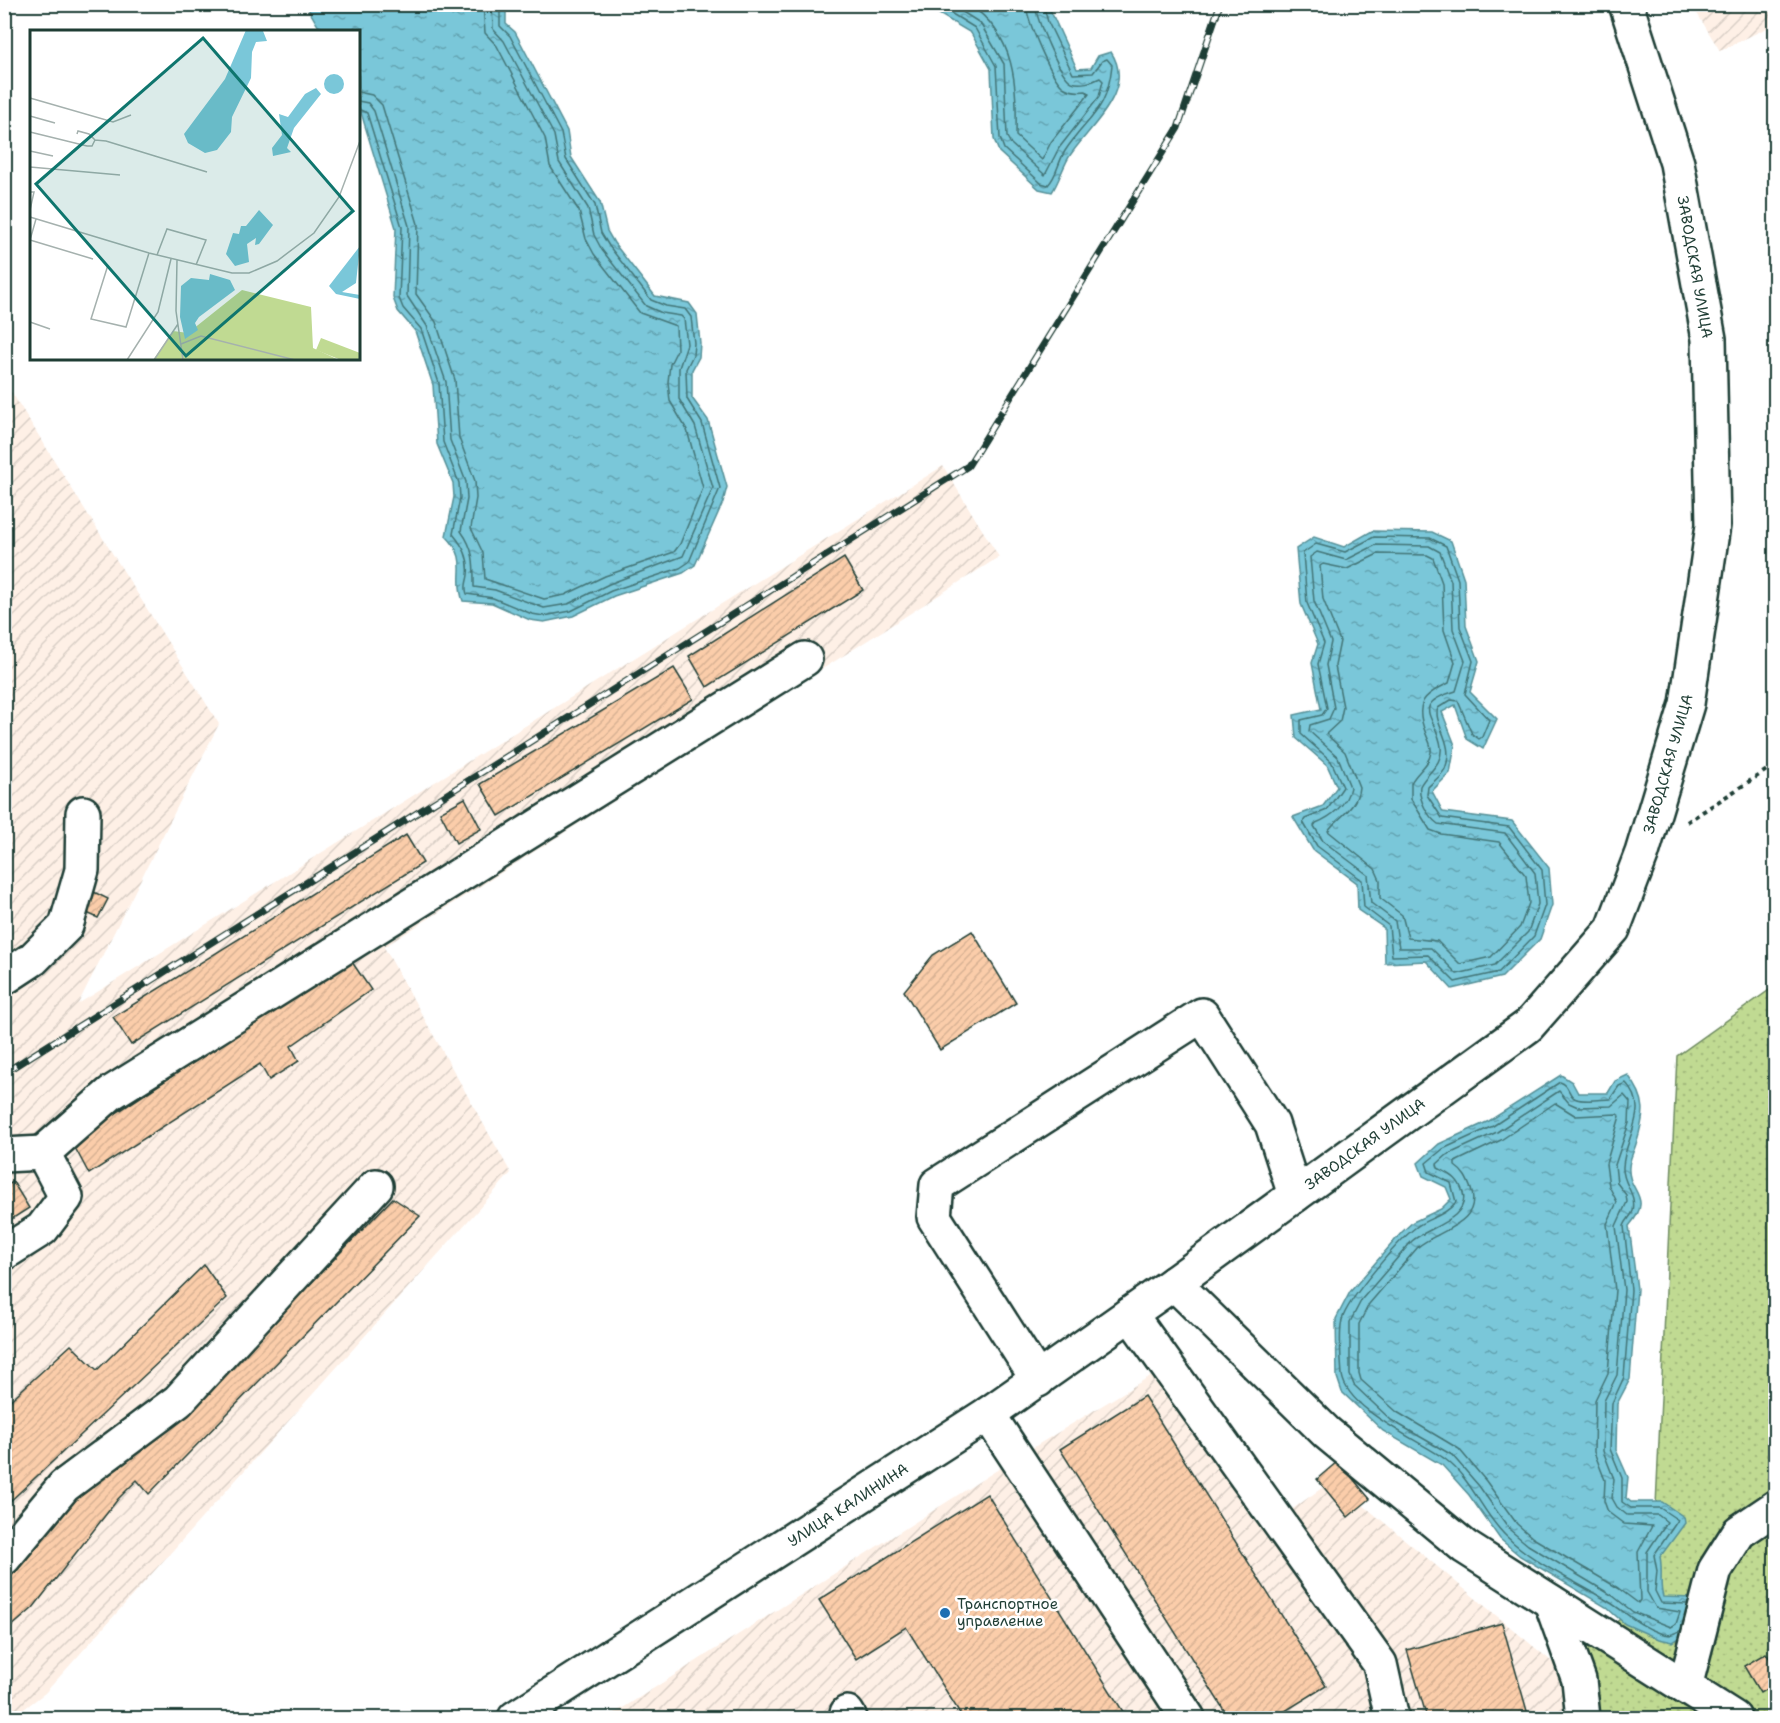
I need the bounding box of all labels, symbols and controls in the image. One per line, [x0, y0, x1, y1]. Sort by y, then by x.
inset map [30, 30, 360, 360]
street label: ЗАВОДСКАЯ УЛИЦА [1673, 194, 1717, 340]
street label: ЗАВОДСКАЯ УЛИЦА [1638, 692, 1698, 836]
street label: ЗАВОДСКАЯ УЛИЦА [1301, 1093, 1429, 1195]
street label: УЛИЦА КАЛИНИНА [784, 1459, 912, 1551]
place label: Транспортное управление [957, 1594, 1058, 1631]
marker: Транспортное управление [938, 1606, 952, 1620]

